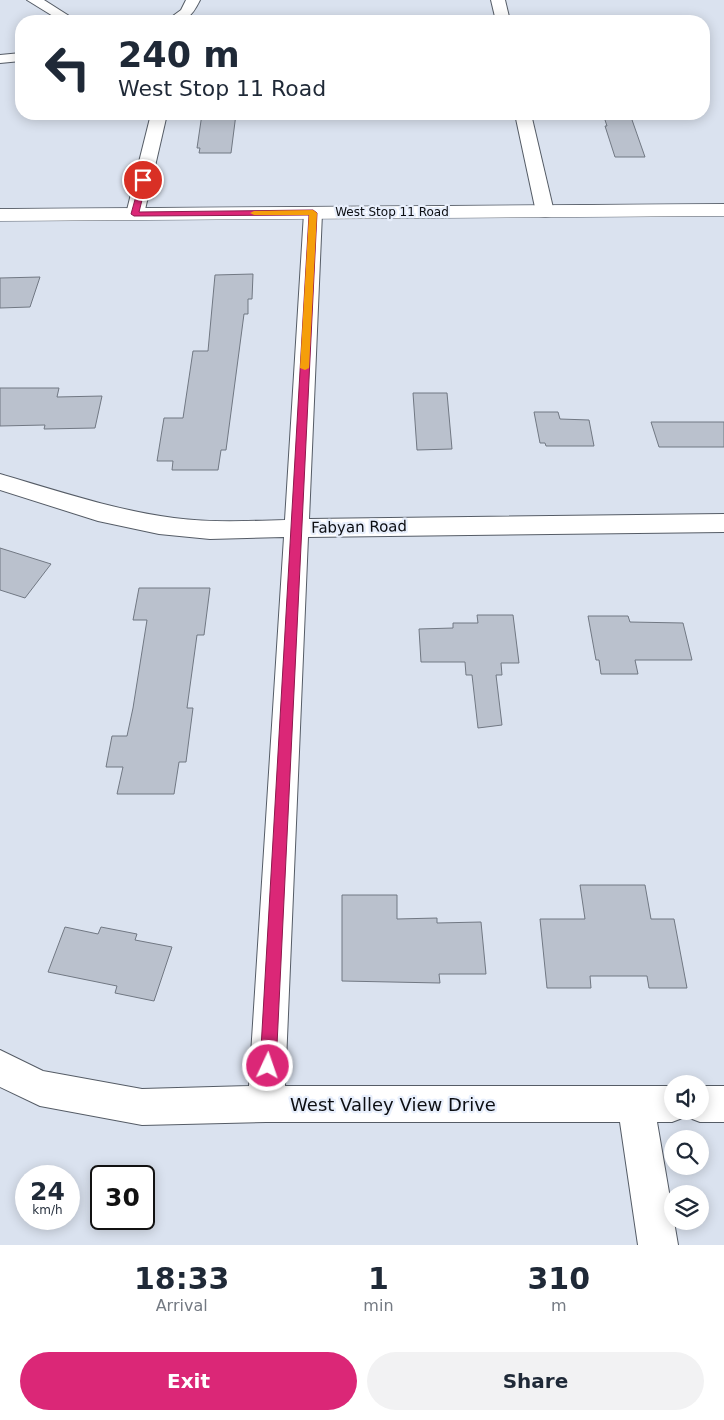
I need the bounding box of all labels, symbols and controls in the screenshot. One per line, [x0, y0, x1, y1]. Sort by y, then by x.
icon: left [35, 35, 100, 100]
text: 240 m [118, 35, 240, 75]
text: West Stop 11 Road [118, 76, 326, 101]
pin [122, 159, 164, 201]
icon: arrive [129, 166, 157, 194]
street label: West Stop 11 Road [335, 205, 449, 219]
street label: Fabyan Road [311, 517, 407, 537]
position arrow [241, 1039, 293, 1091]
map controls [664, 1075, 709, 1230]
button: sound [664, 1075, 709, 1120]
street label: West Valley View Drive [290, 1094, 496, 1115]
button: search [664, 1130, 709, 1175]
speed limit sign: 30 [90, 1165, 155, 1230]
text: 24 [30, 1177, 65, 1206]
button: layers [664, 1185, 709, 1230]
text: km/h [32, 1203, 63, 1217]
text: 18:33 [134, 1261, 229, 1296]
text: 1 [368, 1261, 389, 1296]
text: 310 [527, 1261, 590, 1296]
text: Arrival [156, 1296, 208, 1315]
text: min [363, 1296, 394, 1315]
text: m [551, 1296, 567, 1315]
button: Exit [20, 1352, 357, 1410]
button: Share [367, 1352, 704, 1410]

